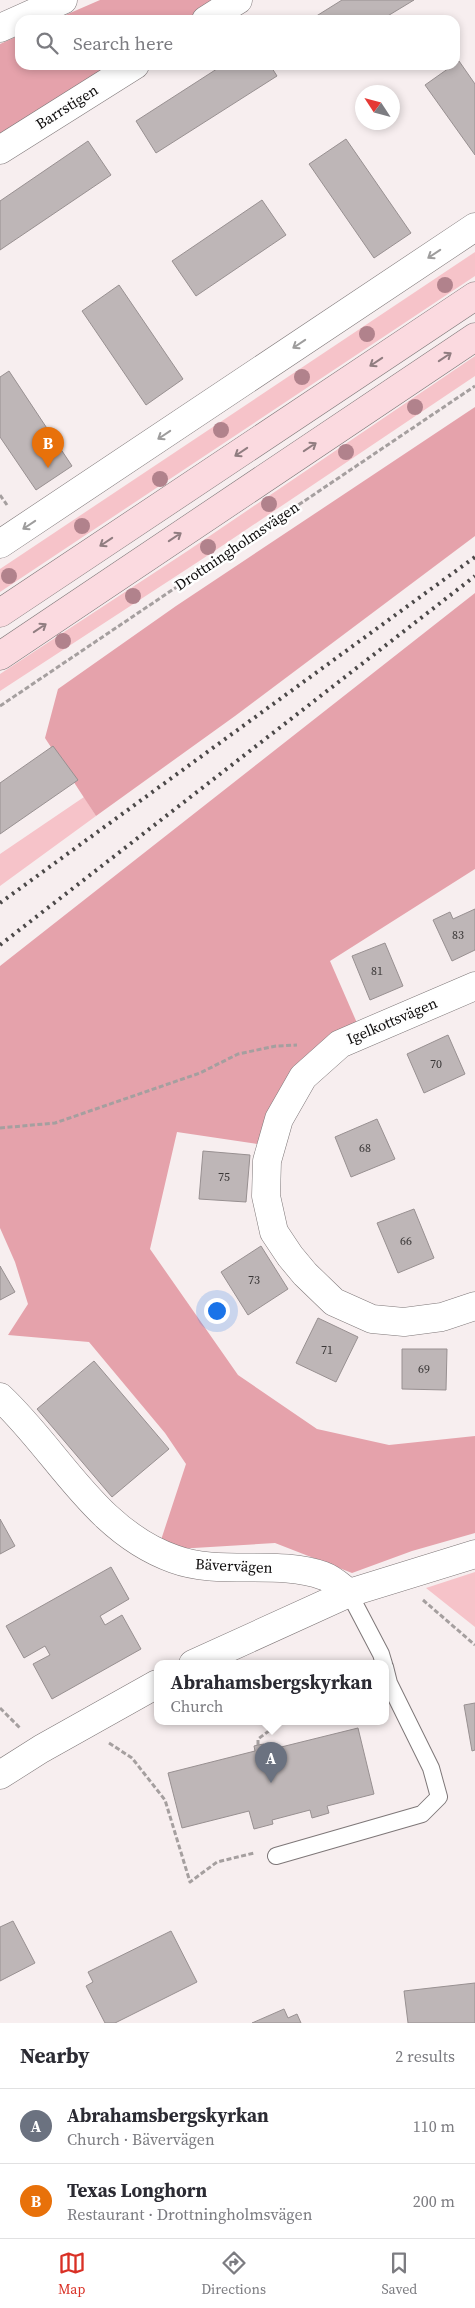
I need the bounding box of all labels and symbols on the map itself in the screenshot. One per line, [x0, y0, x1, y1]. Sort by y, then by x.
street label: Barrstigen [32, 79, 102, 134]
north arrow [355, 85, 400, 130]
one-way arrow [428, 249, 442, 259]
one-way arrow [293, 340, 307, 350]
one-way arrow [438, 352, 452, 362]
one-way arrow [369, 356, 383, 367]
pin: B [32, 427, 64, 468]
one-way arrow [157, 429, 171, 440]
one-way arrow [303, 442, 317, 452]
one-way arrow [234, 447, 248, 457]
street label: Drottningholmsvägen [170, 496, 303, 595]
one-way arrow [22, 519, 36, 530]
one-way arrow [168, 532, 182, 542]
one-way arrow [99, 537, 113, 547]
one-way arrow [33, 623, 47, 633]
house number: 83 [452, 927, 464, 943]
house number: 81 [371, 963, 383, 979]
street label: Igelkottsvägen [343, 992, 440, 1049]
house number: 70 [430, 1056, 442, 1072]
house number: 68 [359, 1140, 371, 1156]
house number: 75 [218, 1169, 230, 1185]
house number: 66 [400, 1233, 412, 1249]
house number: 73 [248, 1272, 260, 1288]
your location [204, 1298, 230, 1324]
house number: 71 [321, 1342, 333, 1358]
house number: 69 [418, 1361, 430, 1377]
street label: Bävervägen [195, 1553, 273, 1578]
pin: A [255, 1742, 287, 1783]

